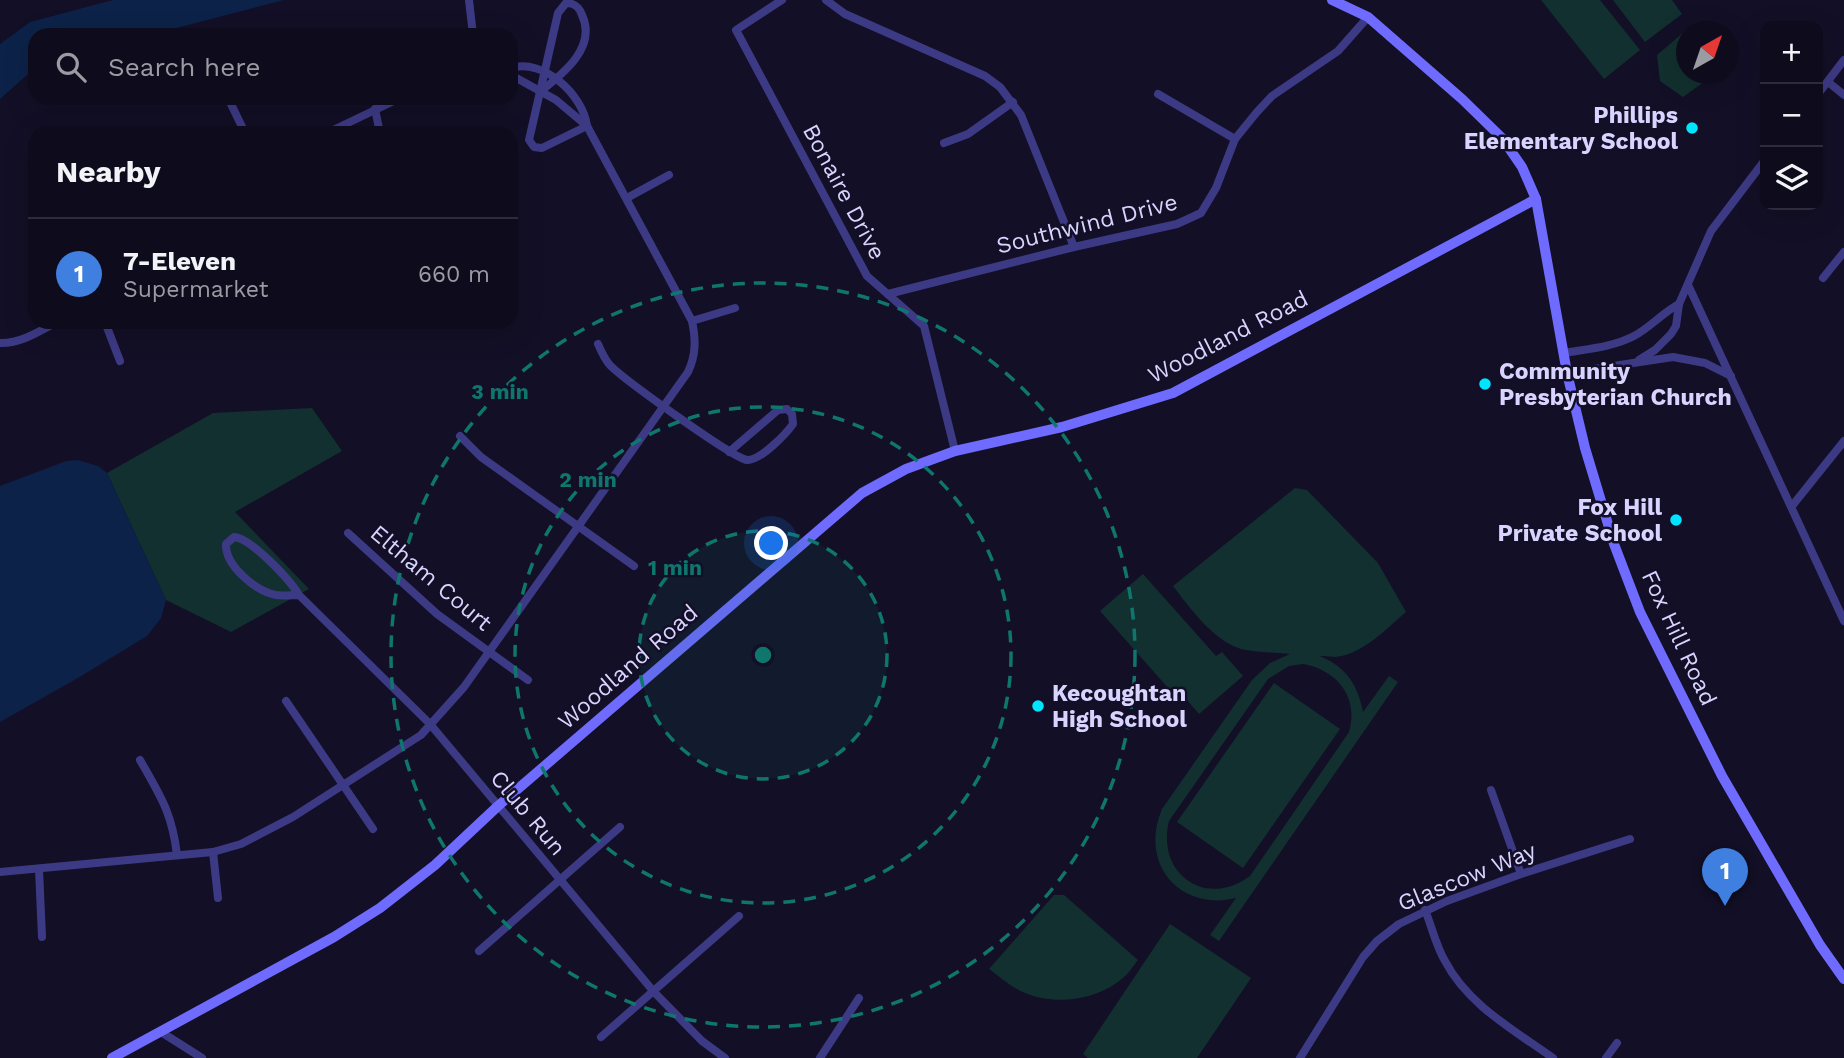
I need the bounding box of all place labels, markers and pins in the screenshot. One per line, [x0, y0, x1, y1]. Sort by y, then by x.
place label: Phillips Elementary School [1464, 102, 1678, 155]
marker: Phillips Elementary School [1684, 120, 1700, 136]
place label: Community Presbyterian Church [1499, 358, 1732, 411]
marker: Community Presbyterian Church [1477, 376, 1493, 392]
place label: Fox Hill Private School [1497, 494, 1662, 547]
marker: Fox Hill Private School [1668, 512, 1684, 528]
centre of rings [751, 643, 775, 667]
place label: Kecoughtan High School [1052, 680, 1187, 733]
marker: Kecoughtan High School [1030, 698, 1046, 714]
pin: 1 [1702, 848, 1748, 906]

